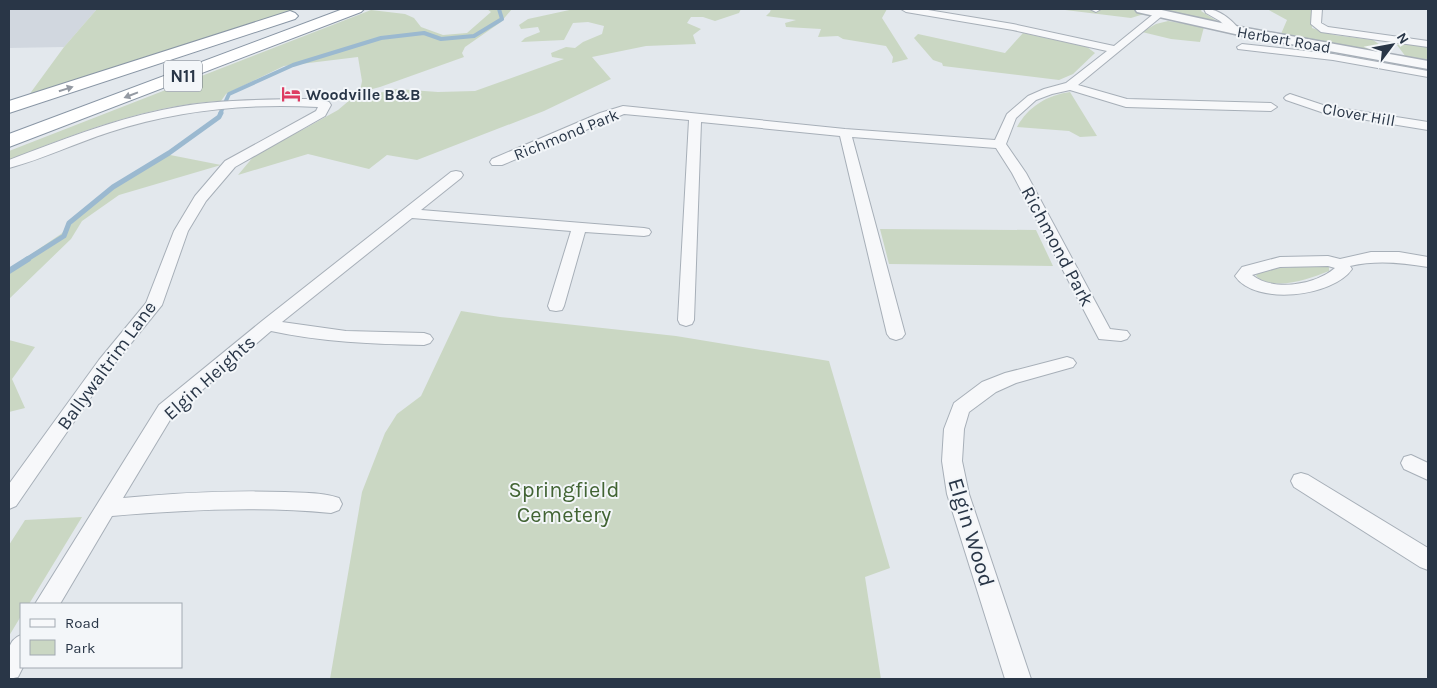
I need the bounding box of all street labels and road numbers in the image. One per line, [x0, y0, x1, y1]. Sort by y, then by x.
street label: Herbert Road [1236, 22, 1332, 57]
road number: N11 [164, 60, 202, 92]
street label: Clover Hill [1321, 99, 1397, 130]
street label: Richmond Park [511, 105, 621, 164]
street label: Richmond Park [1016, 183, 1098, 310]
street label: Ballywaltrim Lane [53, 297, 161, 434]
street label: Elgin Heights [159, 331, 260, 425]
street label: Elgin Wood [942, 475, 1000, 590]

